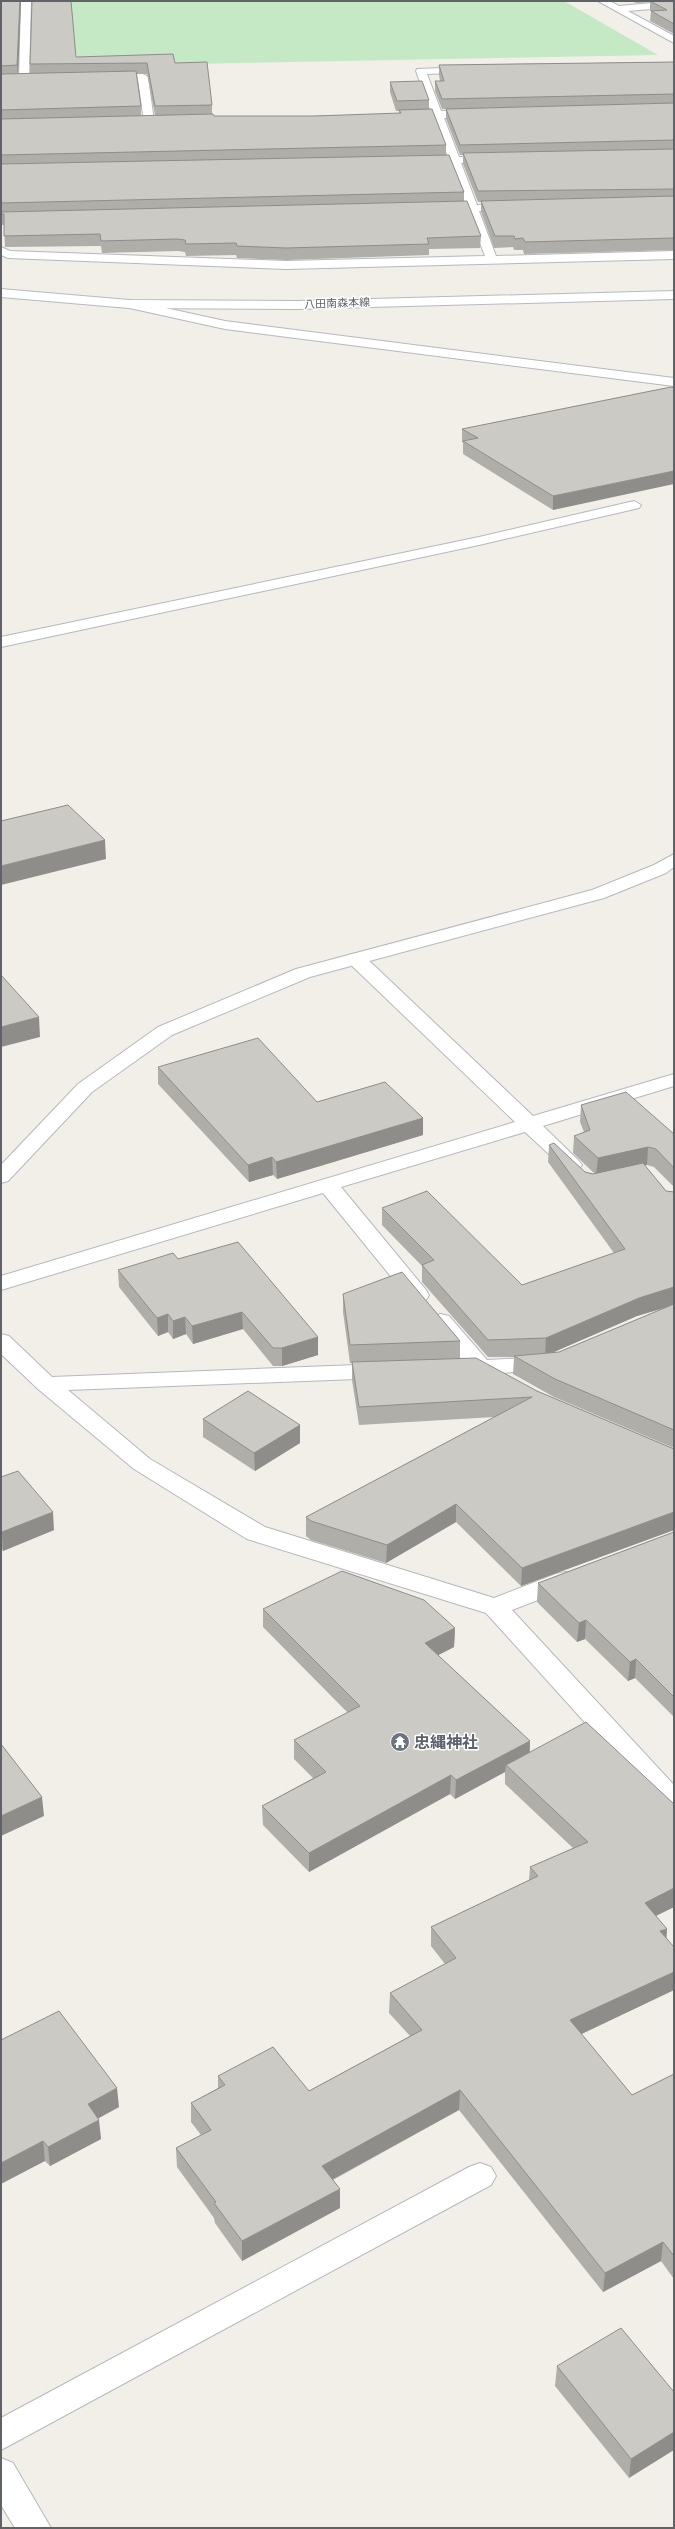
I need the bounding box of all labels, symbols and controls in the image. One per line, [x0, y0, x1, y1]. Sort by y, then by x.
street label: 八田南森本線 [304, 296, 370, 311]
temple icon: 忠縄神社 [389, 1731, 411, 1753]
place label: 忠縄神社 [414, 1733, 478, 1753]

